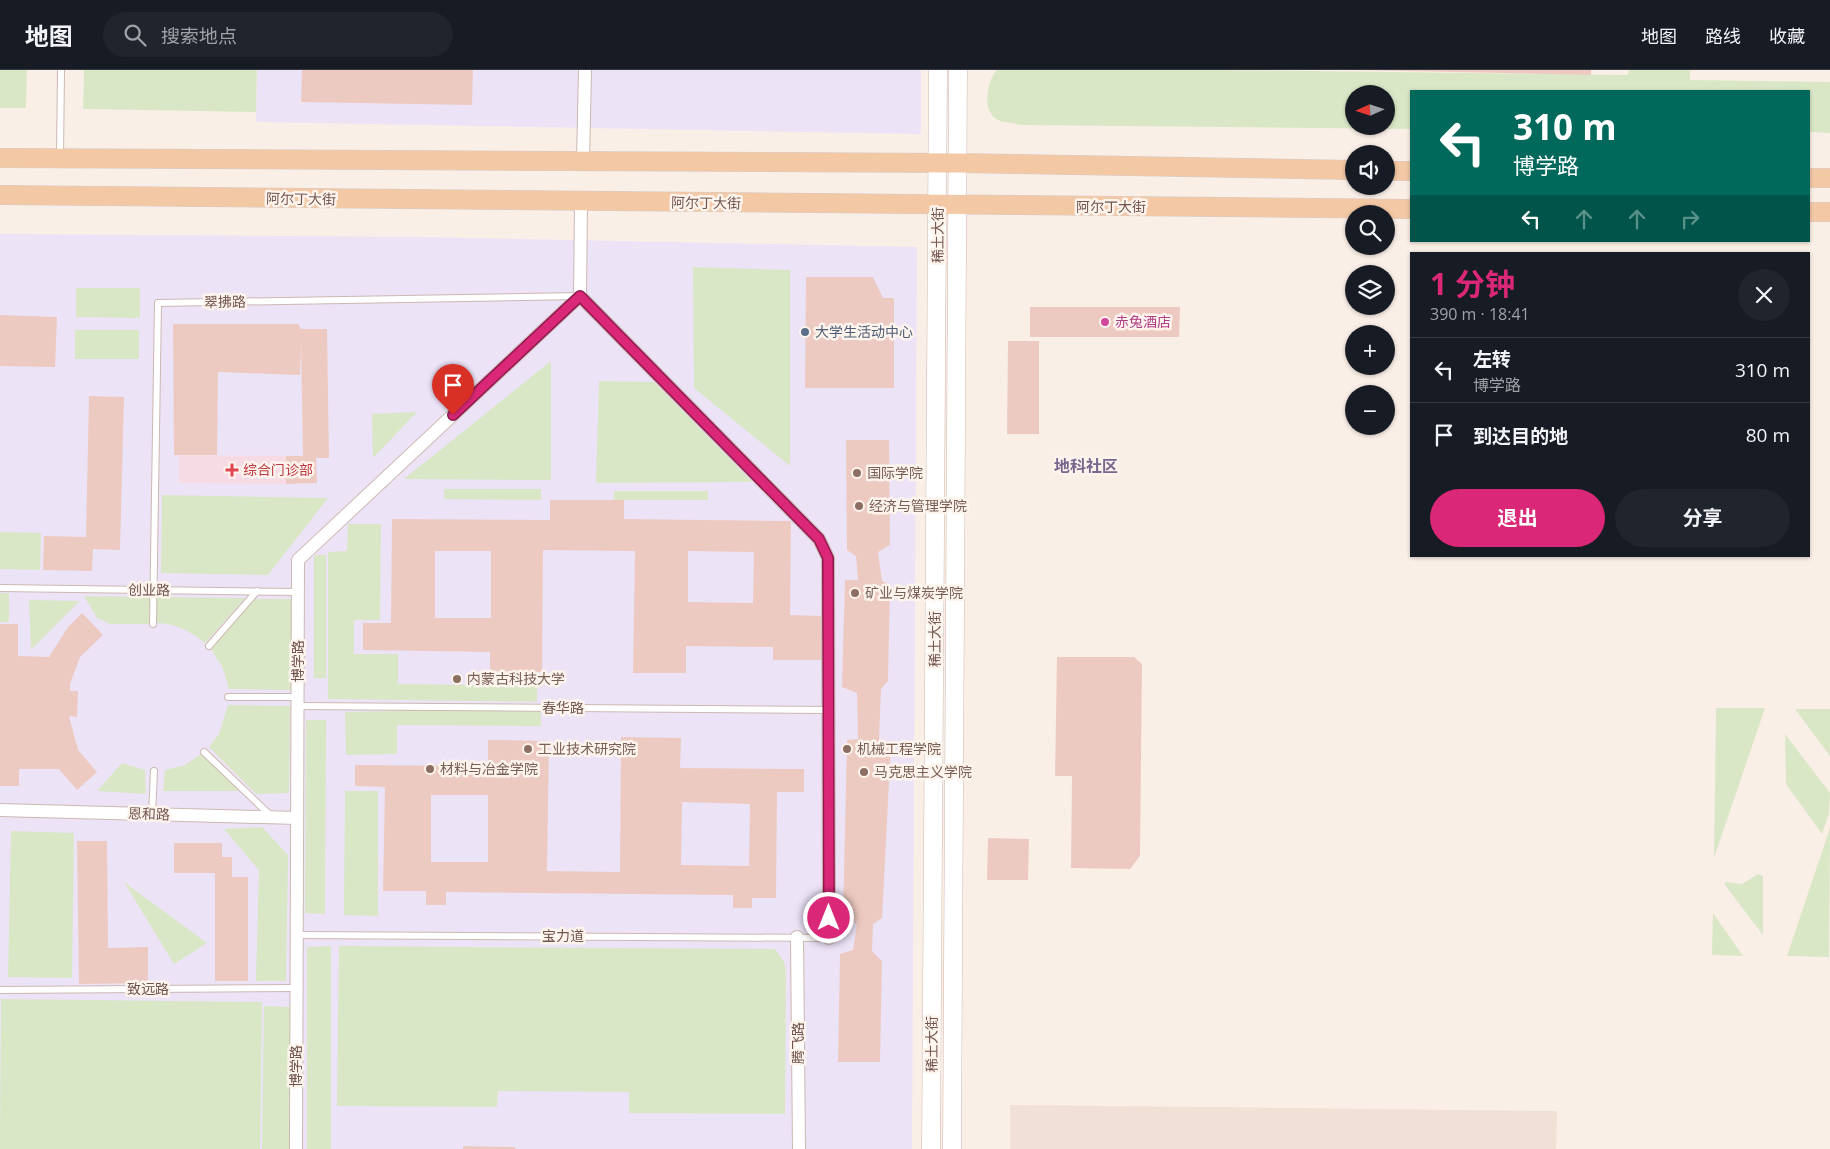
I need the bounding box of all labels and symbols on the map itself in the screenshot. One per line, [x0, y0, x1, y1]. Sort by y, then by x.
north arrow [1345, 85, 1395, 135]
street label: 阿尔丁大街 [266, 188, 336, 209]
street label: 阿尔丁大街 [671, 192, 741, 213]
street label: 阿尔丁大街 [1076, 197, 1146, 216]
street label: 稀土大街 [928, 207, 947, 263]
street label: 翠拂路 [204, 292, 246, 311]
place label: 赤兔酒店 [1115, 312, 1171, 331]
marker: 赤兔酒店 [1099, 316, 1111, 328]
place label: 大学生活动中心 [815, 322, 913, 341]
marker: 大学生活动中心 [799, 326, 811, 338]
pin [432, 364, 474, 415]
district label: 地科社区 [1054, 455, 1118, 477]
place label: 综合门诊部 [243, 460, 313, 479]
marker: 综合门诊部 [225, 463, 239, 477]
place label: 国际学院 [867, 463, 923, 482]
marker: 国际学院 [851, 467, 863, 479]
place label: 经济与管理学院 [869, 496, 967, 515]
marker: 经济与管理学院 [853, 500, 865, 512]
street label: 创业路 [128, 580, 170, 599]
place label: 矿业与煤炭学院 [865, 583, 963, 602]
marker: 矿业与煤炭学院 [849, 587, 861, 599]
street label: 稀土大街 [925, 611, 944, 667]
street label: 博学路 [288, 640, 307, 682]
place label: 内蒙古科技大学 [467, 669, 565, 688]
marker: 内蒙古科技大学 [451, 673, 463, 685]
street label: 春华路 [542, 698, 584, 717]
place label: 工业技术研究院 [538, 739, 636, 758]
place label: 机械工程学院 [857, 739, 941, 758]
marker: 工业技术研究院 [522, 743, 534, 755]
marker: 机械工程学院 [841, 743, 853, 755]
place label: 材料与冶金学院 [440, 759, 538, 778]
place label: 马克思主义学院 [874, 762, 972, 781]
marker: 材料与冶金学院 [424, 763, 436, 775]
marker: 马克思主义学院 [858, 766, 870, 778]
street label: 恩和路 [128, 803, 170, 824]
position arrow [802, 891, 854, 943]
street label: 宝力道 [542, 926, 584, 945]
street label: 致远路 [127, 979, 169, 998]
street label: 稀土大街 [922, 1016, 941, 1072]
street label: 腾飞路 [788, 1022, 807, 1064]
street label: 博学路 [286, 1045, 305, 1087]

